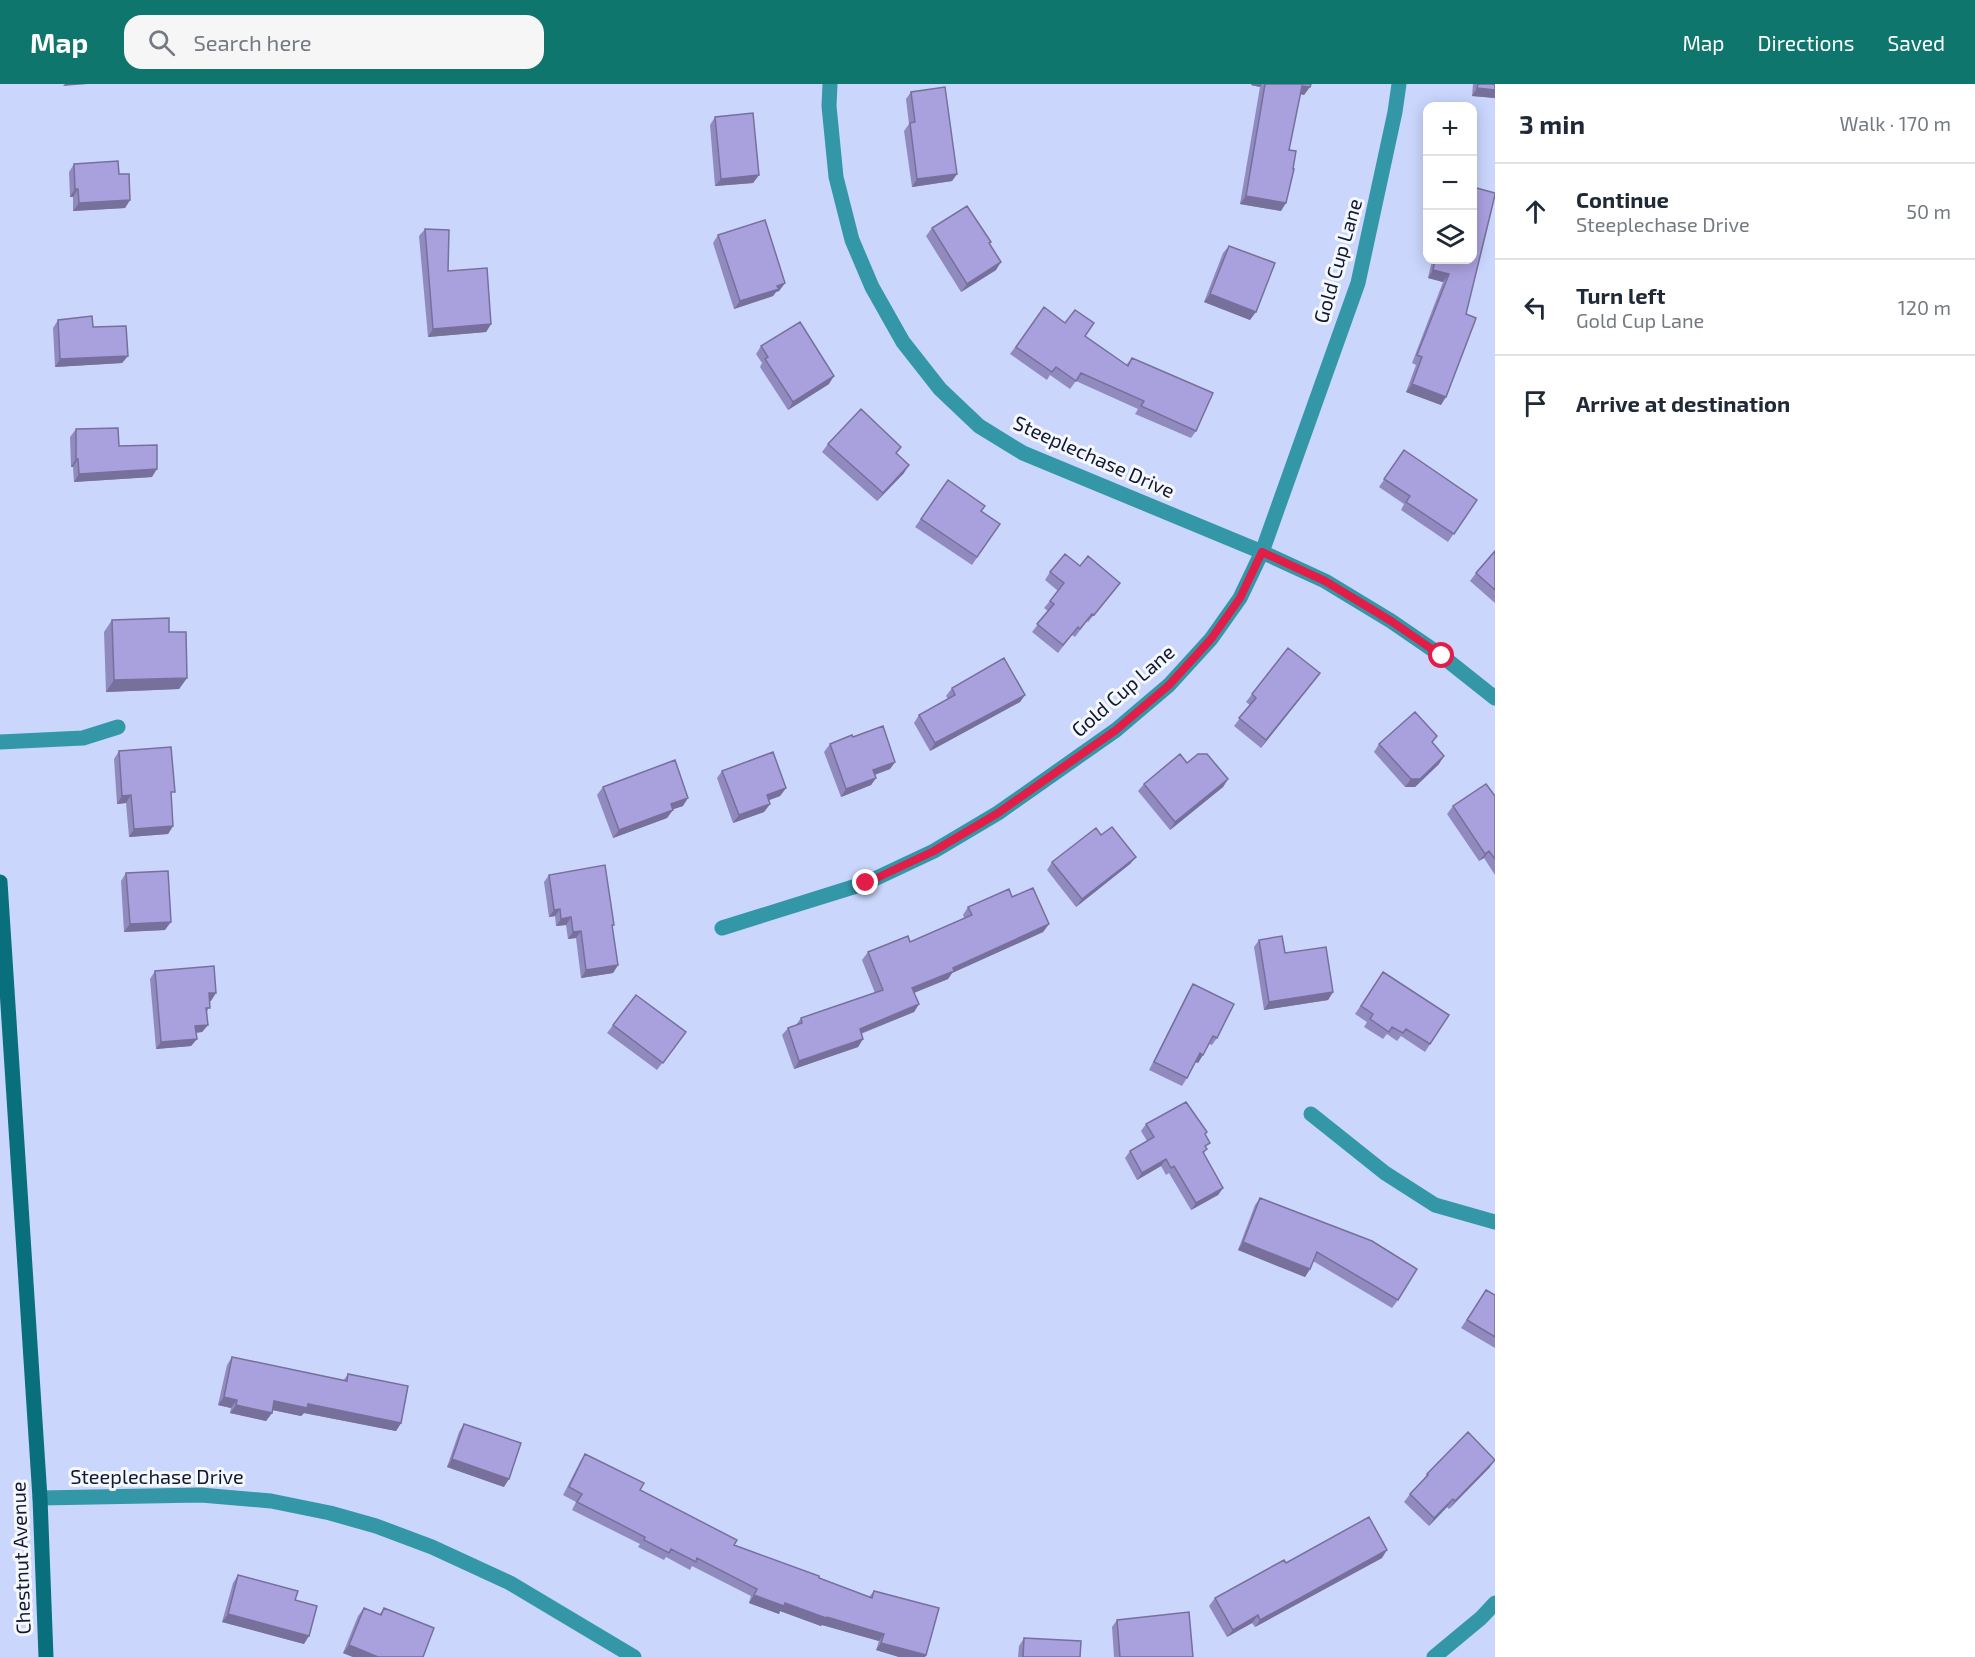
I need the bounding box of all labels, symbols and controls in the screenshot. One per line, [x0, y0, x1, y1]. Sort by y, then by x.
search box [124, 15, 544, 69]
text: Map [30, 25, 88, 59]
icon: search [145, 26, 178, 59]
text: Search here [193, 29, 312, 55]
text: Map [1682, 30, 1725, 55]
text: Directions [1758, 30, 1854, 55]
text: Saved [1887, 30, 1945, 55]
map controls [1423, 102, 1477, 264]
button: + [1423, 102, 1477, 156]
text: 3 min [1519, 108, 1585, 139]
text: Walk · 170 m [1840, 111, 1951, 135]
button: − [1423, 156, 1477, 210]
text: Continue [1576, 186, 1669, 212]
icon: ahead [1519, 195, 1552, 228]
street label: Gold Cup Lane [1308, 196, 1366, 326]
text: 50 m [1906, 199, 1951, 223]
button: layers [1423, 210, 1477, 264]
text: Steeplechase Drive [1576, 212, 1750, 236]
text: Turn left [1576, 282, 1665, 308]
icon: left [1519, 291, 1552, 324]
text: 120 m [1898, 295, 1951, 319]
text: Gold Cup Lane [1576, 308, 1704, 332]
icon: arrive [1519, 387, 1552, 420]
text: Arrive at destination [1576, 390, 1790, 416]
street label: Steeplechase Drive [1010, 410, 1179, 502]
street label: Gold Cup Lane [1066, 639, 1179, 741]
route start [1428, 642, 1454, 668]
route end [852, 869, 878, 895]
street label: Steeplechase Drive [70, 1464, 244, 1488]
street label: Chestnut Avenue [5, 1481, 35, 1635]

